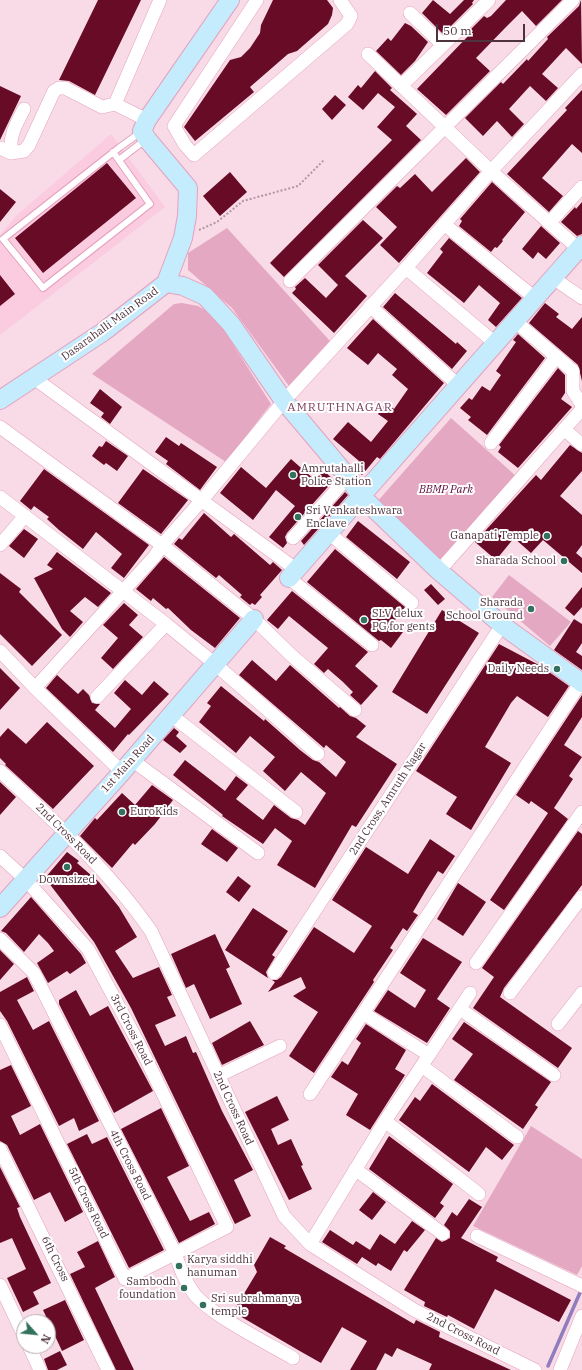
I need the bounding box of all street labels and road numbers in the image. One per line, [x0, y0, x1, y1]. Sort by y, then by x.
street label: Dasarahalli Main Road [59, 284, 161, 364]
street label: 1st Main Road [99, 732, 157, 796]
street label: 2nd Cross, Amruth Nagar [347, 740, 429, 858]
street label: 2nd Cross Road [33, 801, 99, 867]
street label: 3rd Cross Road [107, 992, 155, 1068]
street label: 2nd Cross Road [210, 1069, 256, 1147]
street label: 4th Cross Road [107, 1128, 153, 1202]
street label: 5th Cross Road [65, 1165, 111, 1241]
street label: 6th Cross [38, 1234, 72, 1284]
street label: 2nd Cross Road [424, 1310, 502, 1358]

